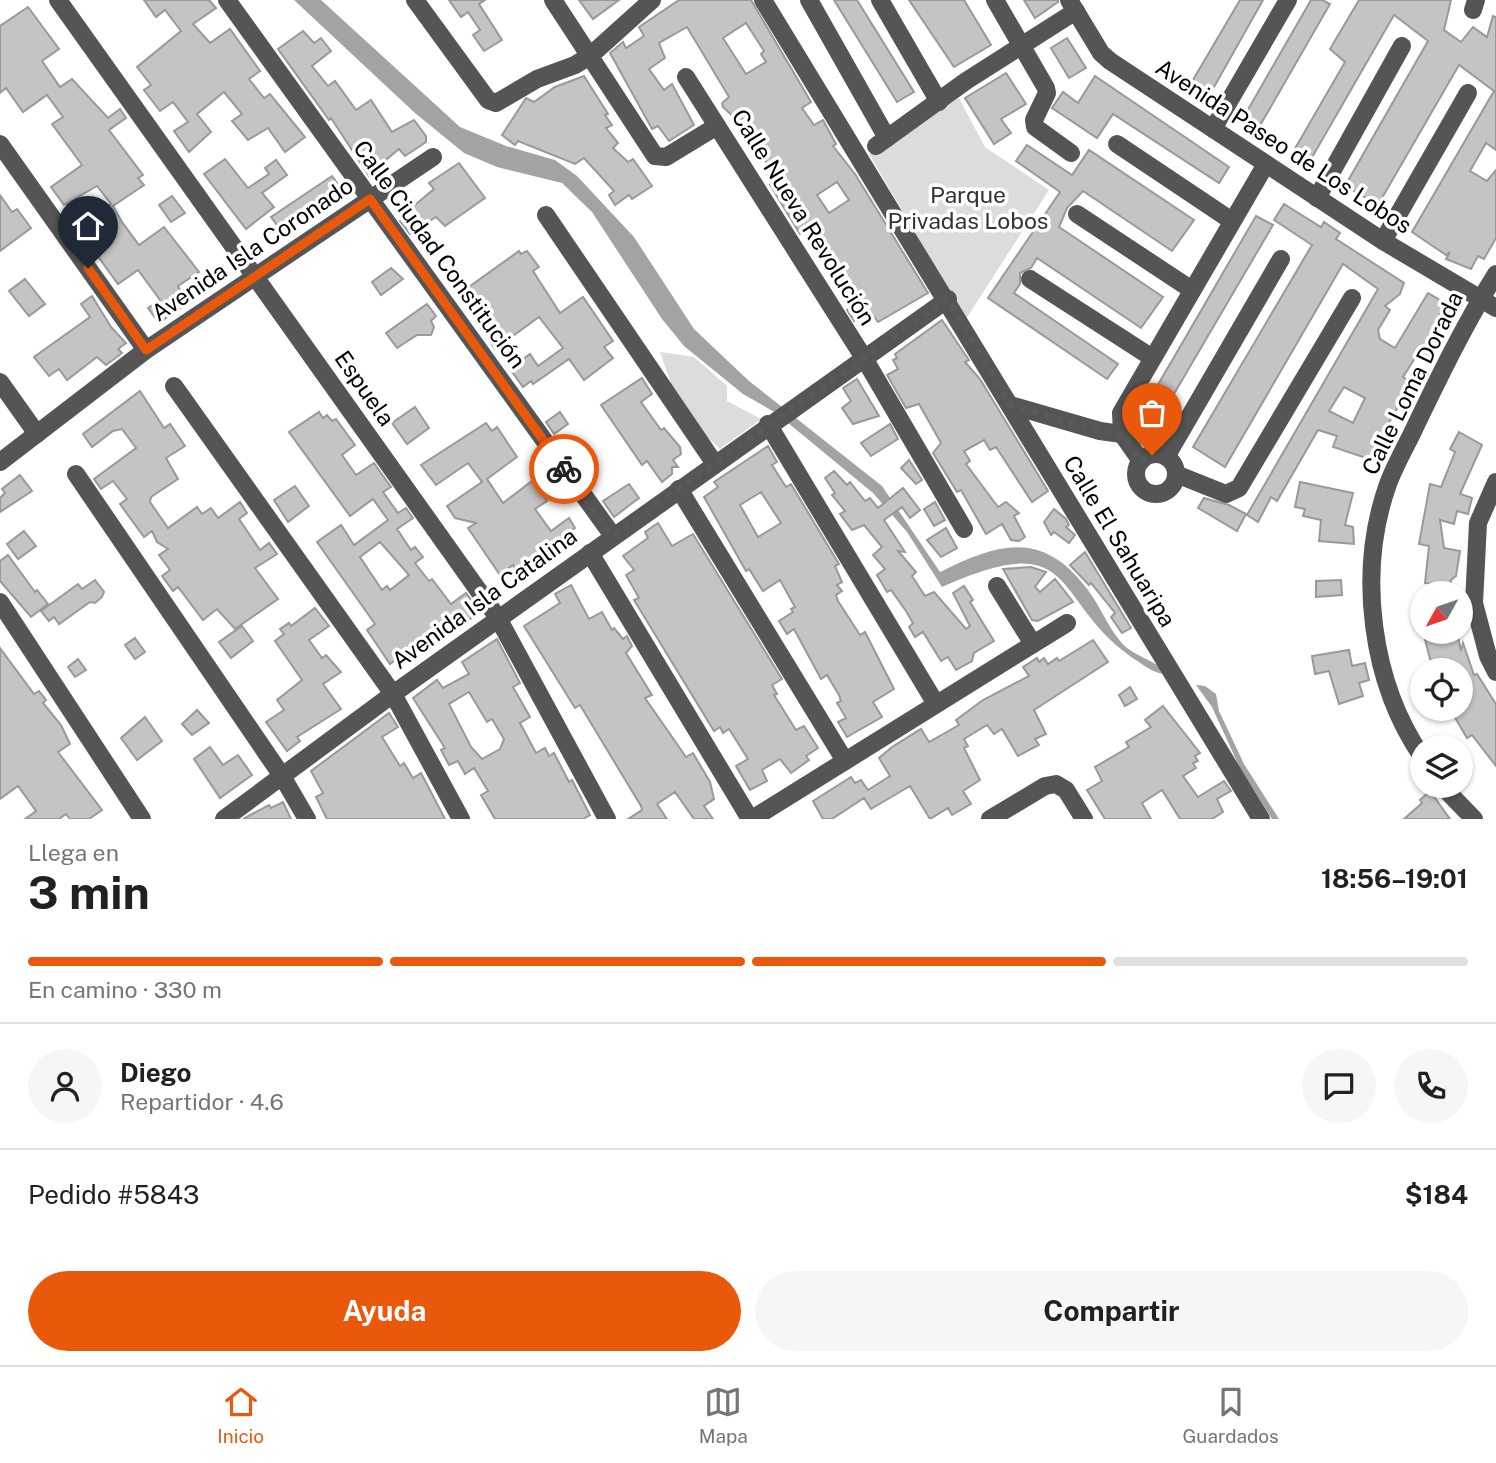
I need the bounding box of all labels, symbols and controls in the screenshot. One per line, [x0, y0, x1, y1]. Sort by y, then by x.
street label: Avenida Paseo de Los Lobos [1151, 53, 1417, 239]
street label: Calle Nueva Revolución [726, 104, 882, 330]
street label: Calle Ciudad Constitución [348, 135, 532, 373]
street label: Avenida Isla Coronado [146, 172, 358, 326]
park label: Parque Privadas Lobos [888, 181, 1048, 234]
pin [58, 196, 118, 268]
icon: home [69, 207, 107, 245]
street label: Calle Loma Dorada [1356, 287, 1468, 479]
street label: Espuela [329, 345, 401, 431]
pin [1122, 383, 1182, 455]
icon: bag [1133, 394, 1171, 432]
courier [529, 434, 599, 504]
icon: bike [545, 450, 583, 488]
street label: Calle El Sahuaripa [1058, 451, 1182, 631]
street label: Avenida Isla Catalina [386, 522, 582, 674]
north arrow [1410, 581, 1474, 644]
map controls [1410, 581, 1473, 798]
button: locate [1410, 658, 1473, 721]
button: layers [1410, 735, 1473, 798]
text: Llega en [28, 839, 119, 866]
text: 18:56–19:01 [1321, 863, 1468, 894]
text: 3 min [28, 865, 150, 919]
text: En camino · 330 m [28, 976, 222, 1003]
button: person [28, 1049, 102, 1123]
button: chat [1302, 1049, 1376, 1123]
button: phone [1394, 1049, 1468, 1123]
text: Diego [120, 1057, 191, 1088]
text: Repartidor · 4.6 [120, 1088, 284, 1115]
text: Pedido #5843 [28, 1179, 199, 1210]
text: $184 [1405, 1179, 1468, 1210]
button: Ayuda [28, 1271, 741, 1351]
button: Compartir [755, 1271, 1468, 1351]
tab: Inicio [217, 1383, 264, 1447]
tab: Mapa [699, 1383, 748, 1447]
tab: Guardados [1182, 1383, 1279, 1447]

